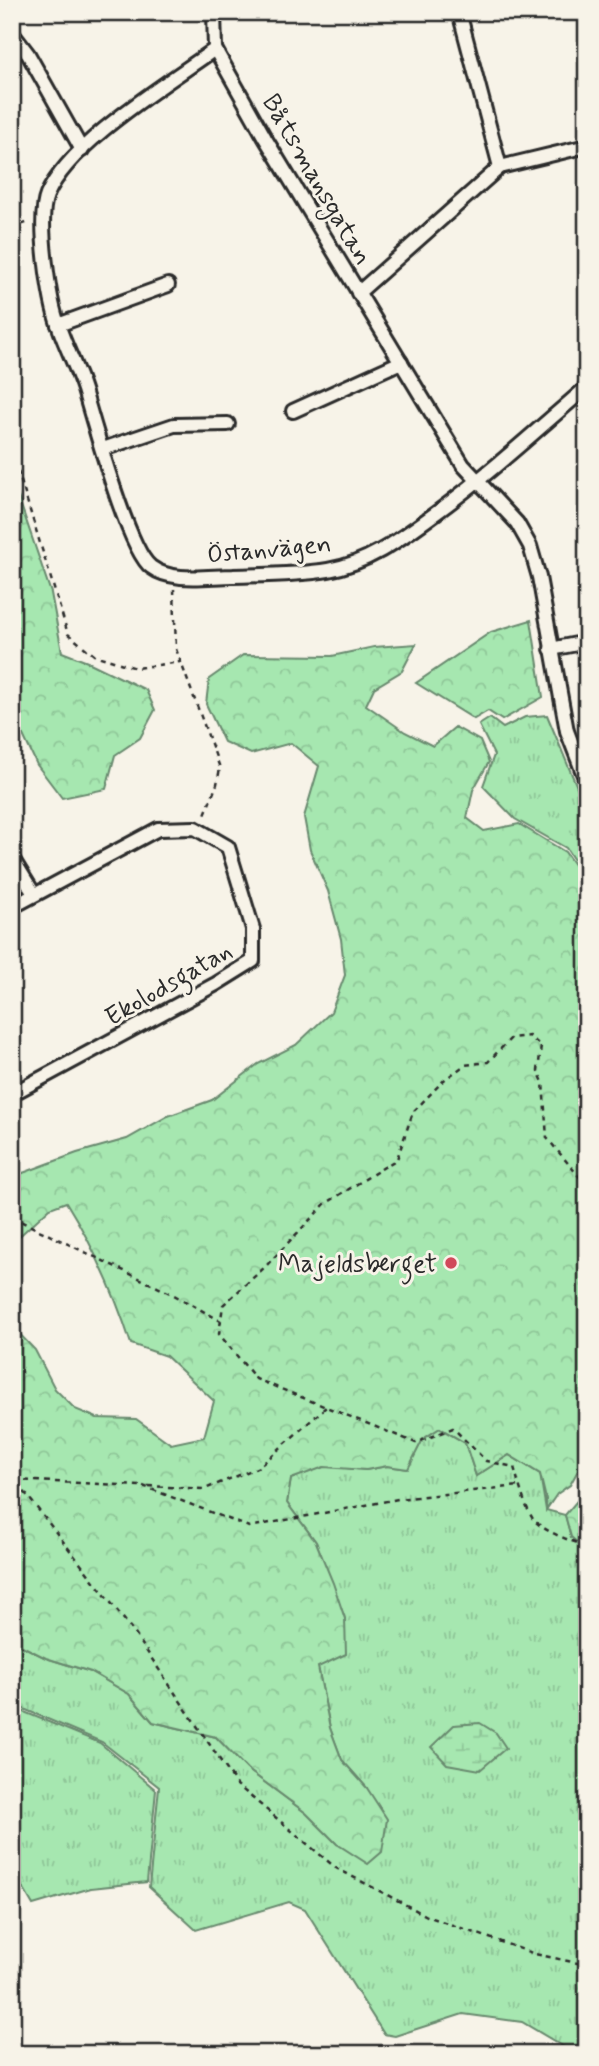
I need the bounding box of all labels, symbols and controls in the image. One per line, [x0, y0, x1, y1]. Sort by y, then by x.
street label: Båtsmansgatan [252, 88, 379, 273]
street label: Östanvägen [206, 528, 333, 572]
street label: Ekolodsgatan [99, 935, 240, 1037]
place label: Majeldsberget [278, 1248, 437, 1285]
marker: Majeldsberget [443, 1255, 459, 1271]

